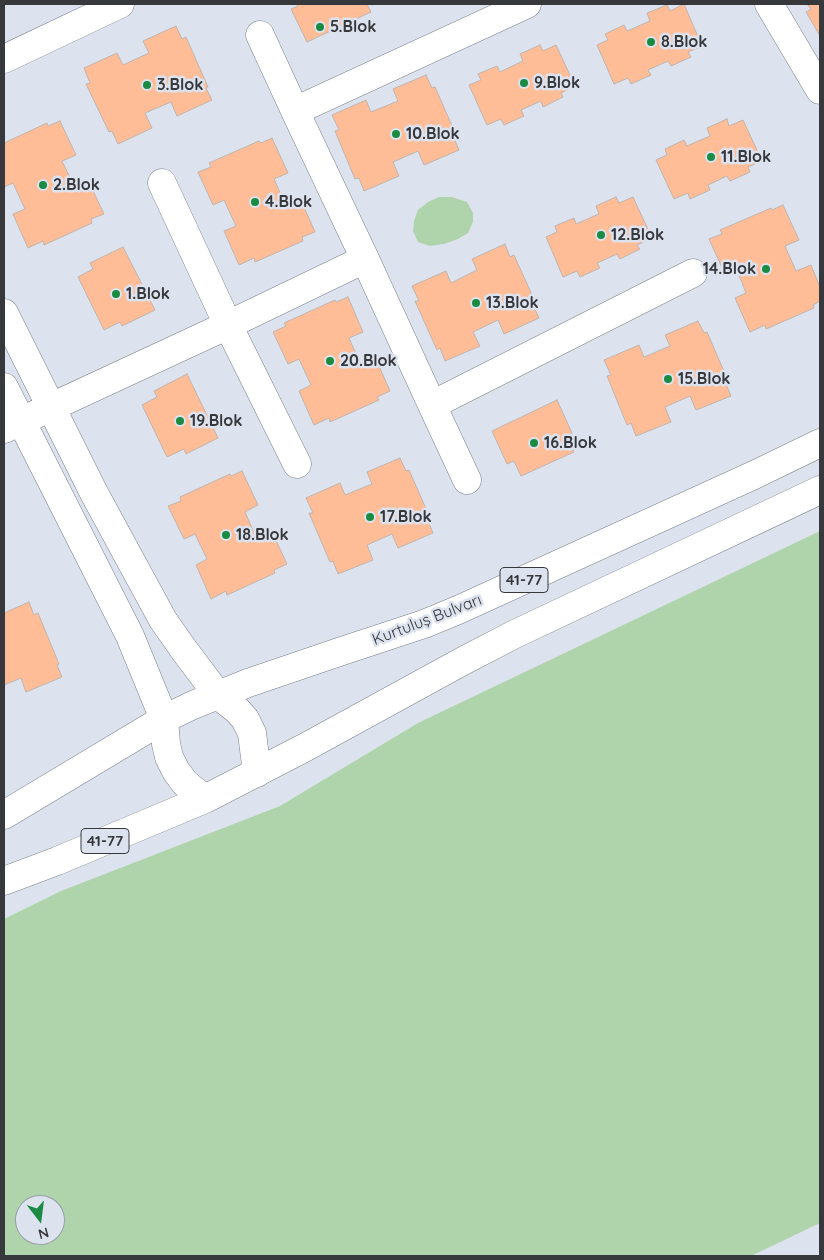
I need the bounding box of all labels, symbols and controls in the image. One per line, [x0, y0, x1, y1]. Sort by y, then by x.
place label: 5.Blok [330, 17, 376, 37]
marker: 5.Blok [314, 21, 326, 33]
place label: 8.Blok [661, 32, 707, 52]
marker: 8.Blok [645, 36, 657, 48]
place label: 9.Blok [534, 73, 580, 93]
place label: 3.Blok [157, 75, 203, 95]
marker: 9.Blok [518, 77, 530, 89]
marker: 3.Blok [141, 79, 153, 91]
place label: 10.Blok [406, 124, 460, 144]
marker: 10.Blok [390, 128, 402, 140]
place label: 11.Blok [721, 147, 771, 167]
marker: 11.Blok [705, 151, 717, 163]
place label: 2.Blok [53, 175, 100, 195]
marker: 2.Blok [37, 179, 49, 191]
place label: 4.Blok [265, 192, 312, 212]
marker: 4.Blok [249, 196, 261, 208]
place label: 12.Blok [611, 225, 664, 245]
marker: 12.Blok [595, 229, 607, 241]
place label: 14.Blok [703, 259, 756, 279]
marker: 14.Blok [760, 263, 772, 275]
place label: 1.Blok [126, 284, 170, 304]
marker: 1.Blok [110, 288, 122, 300]
place label: 13.Blok [486, 293, 538, 313]
marker: 13.Blok [470, 297, 482, 309]
place label: 20.Blok [340, 351, 397, 371]
marker: 20.Blok [324, 355, 336, 367]
place label: 15.Blok [678, 369, 730, 389]
marker: 15.Blok [662, 373, 674, 385]
place label: 19.Blok [190, 411, 242, 431]
marker: 19.Blok [174, 415, 186, 427]
place label: 16.Blok [544, 433, 597, 453]
marker: 16.Blok [528, 437, 540, 449]
place label: 17.Blok [380, 507, 432, 527]
marker: 17.Blok [364, 511, 376, 523]
place label: 18.Blok [236, 525, 289, 545]
marker: 18.Blok [220, 529, 232, 541]
road number: 41-77 [500, 568, 548, 592]
street label: Kurtuluş Bulvarı [370, 590, 484, 650]
road number: 41-77 [81, 828, 129, 854]
north arrow [15, 1195, 65, 1245]
text: N [36, 1223, 51, 1244]

